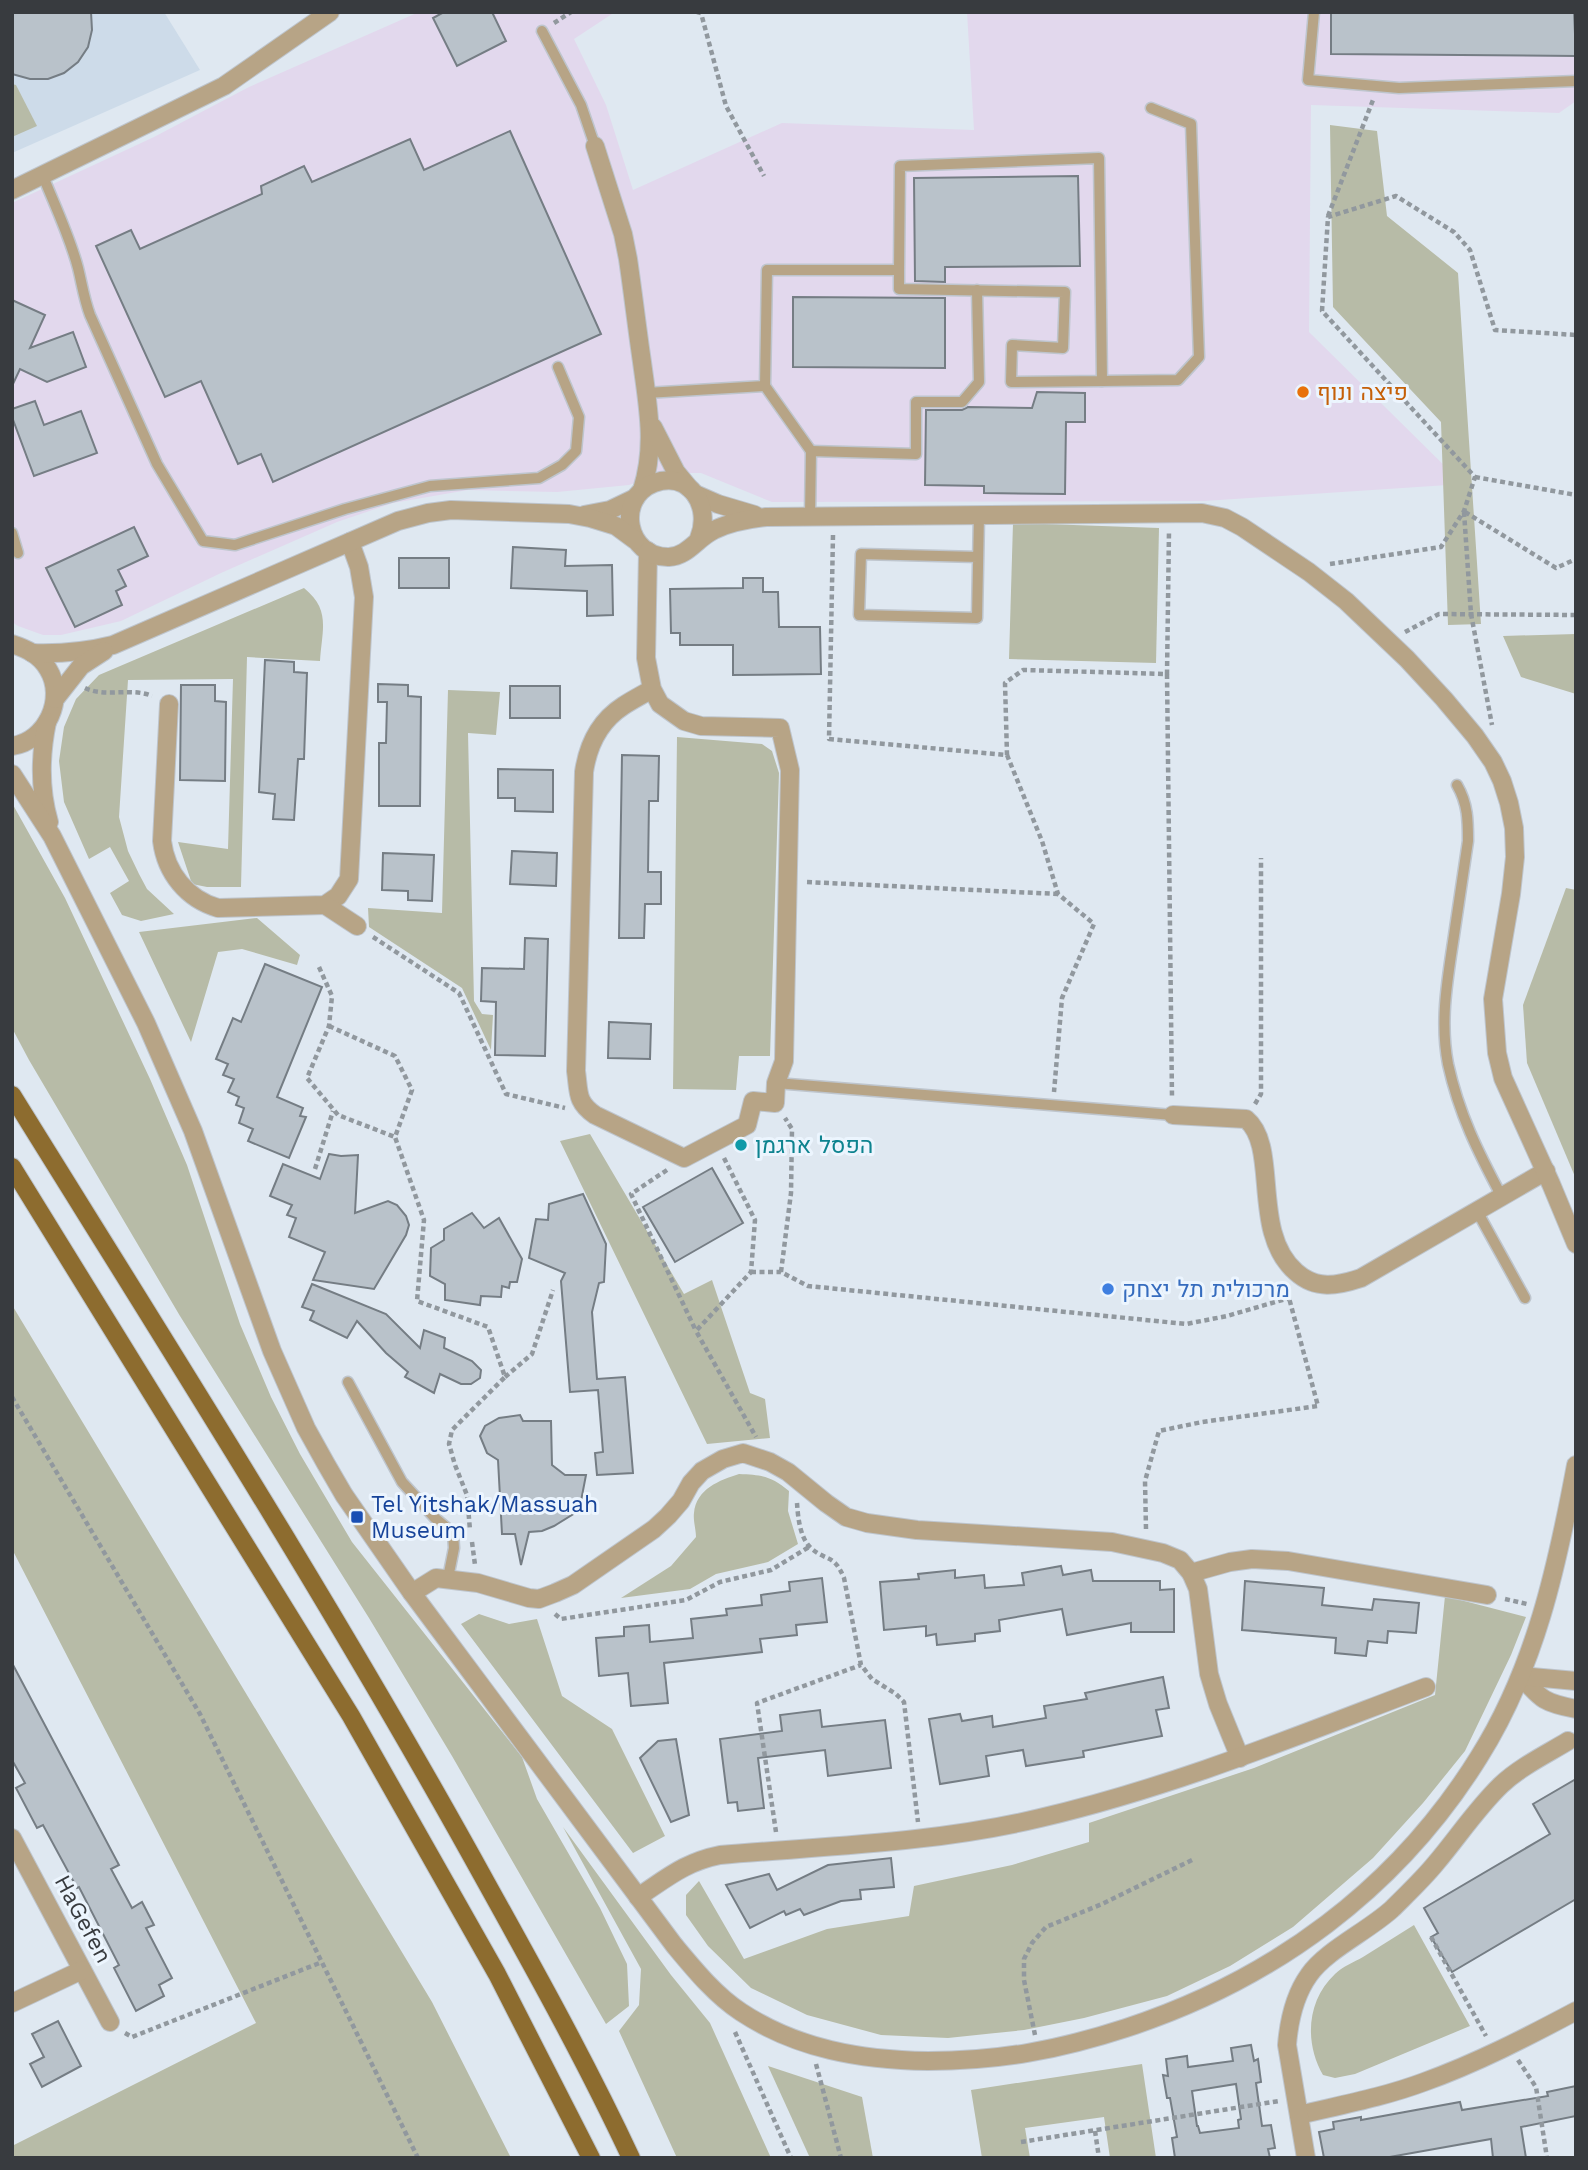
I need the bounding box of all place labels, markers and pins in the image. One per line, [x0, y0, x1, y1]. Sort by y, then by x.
place label: פיצה ונוף [1317, 379, 1408, 406]
marker: פיצה ונוף [1295, 384, 1311, 400]
place label: הפסל ארגמן [755, 1132, 873, 1159]
marker: הפסל ארגמן [733, 1137, 749, 1153]
place label: מרכולית תל יצחק [1122, 1276, 1290, 1303]
marker: מרכולית תל יצחק [1100, 1281, 1116, 1297]
place label: Tel Yitshak/Massuah Museum [371, 1491, 598, 1544]
marker: Tel Yitshak/Massuah Museum [349, 1509, 365, 1525]

